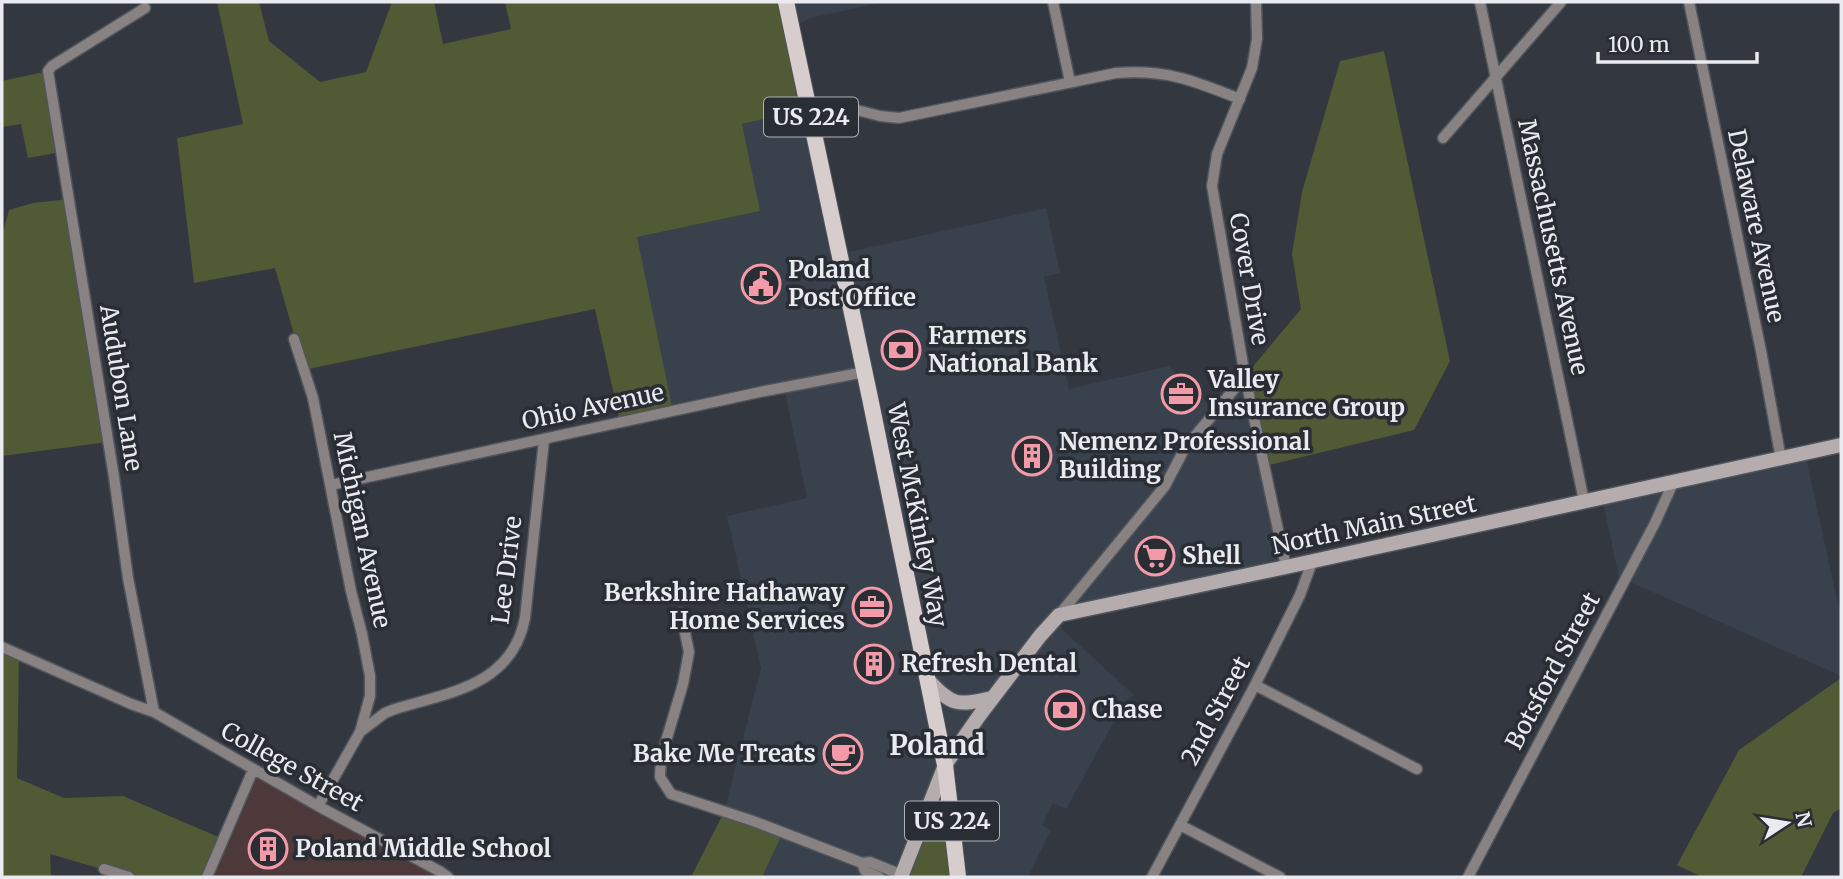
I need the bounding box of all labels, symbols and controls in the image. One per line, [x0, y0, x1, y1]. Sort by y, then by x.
scale bar [1598, 21, 1757, 65]
text: 100 m [1608, 31, 1670, 58]
road number: US 224 [764, 98, 858, 136]
street label: Massachusetts Avenue [1511, 116, 1596, 378]
street label: Delaware Avenue [1721, 126, 1792, 325]
street label: Cover Drive [1223, 210, 1276, 348]
place label: Poland Post Office [788, 254, 916, 313]
public building icon: Poland Post Office [740, 263, 782, 305]
street label: Audubon Lane [93, 302, 150, 473]
place label: Farmers National Bank [928, 320, 1098, 379]
bank icon: Farmers National Bank [880, 329, 922, 371]
place label: Valley Insurance Group [1207, 364, 1405, 423]
office icon: Valley Insurance Group [1160, 373, 1202, 415]
street label: Ohio Avenue [519, 376, 667, 437]
street label: West McKinley Way [880, 399, 954, 630]
place label: Nemenz Professional Building [1059, 426, 1310, 485]
street label: Michigan Avenue [327, 429, 398, 631]
building icon: Nemenz Professional Building [1011, 435, 1053, 477]
street label: North Main Street [1269, 488, 1480, 561]
street label: Lee Drive [484, 514, 529, 626]
supermarket icon: Shell [1134, 535, 1176, 577]
place label: Shell [1182, 540, 1241, 571]
place label: Berkshire Hathaway Home Services [604, 577, 846, 636]
office icon: Berkshire Hathaway Home Services [851, 586, 893, 628]
street label: Botsford Street [1498, 586, 1607, 755]
building icon: Refresh Dental [853, 643, 895, 685]
place label: Refresh Dental [901, 648, 1077, 679]
street label: 2nd Street [1174, 650, 1257, 771]
bank icon: Chase [1044, 689, 1086, 731]
place label: Chase [1092, 694, 1163, 725]
street label: College Street [216, 715, 369, 819]
district label: Poland [889, 727, 985, 763]
cafe icon: Bake Me Treats [822, 733, 864, 775]
place label: Bake Me Treats [633, 738, 816, 769]
north arrow [1752, 788, 1822, 858]
road number: US 224 [905, 802, 999, 841]
text: N [1790, 810, 1817, 829]
building icon: Poland Middle School [247, 828, 289, 870]
place label: Poland Middle School [295, 833, 551, 864]

